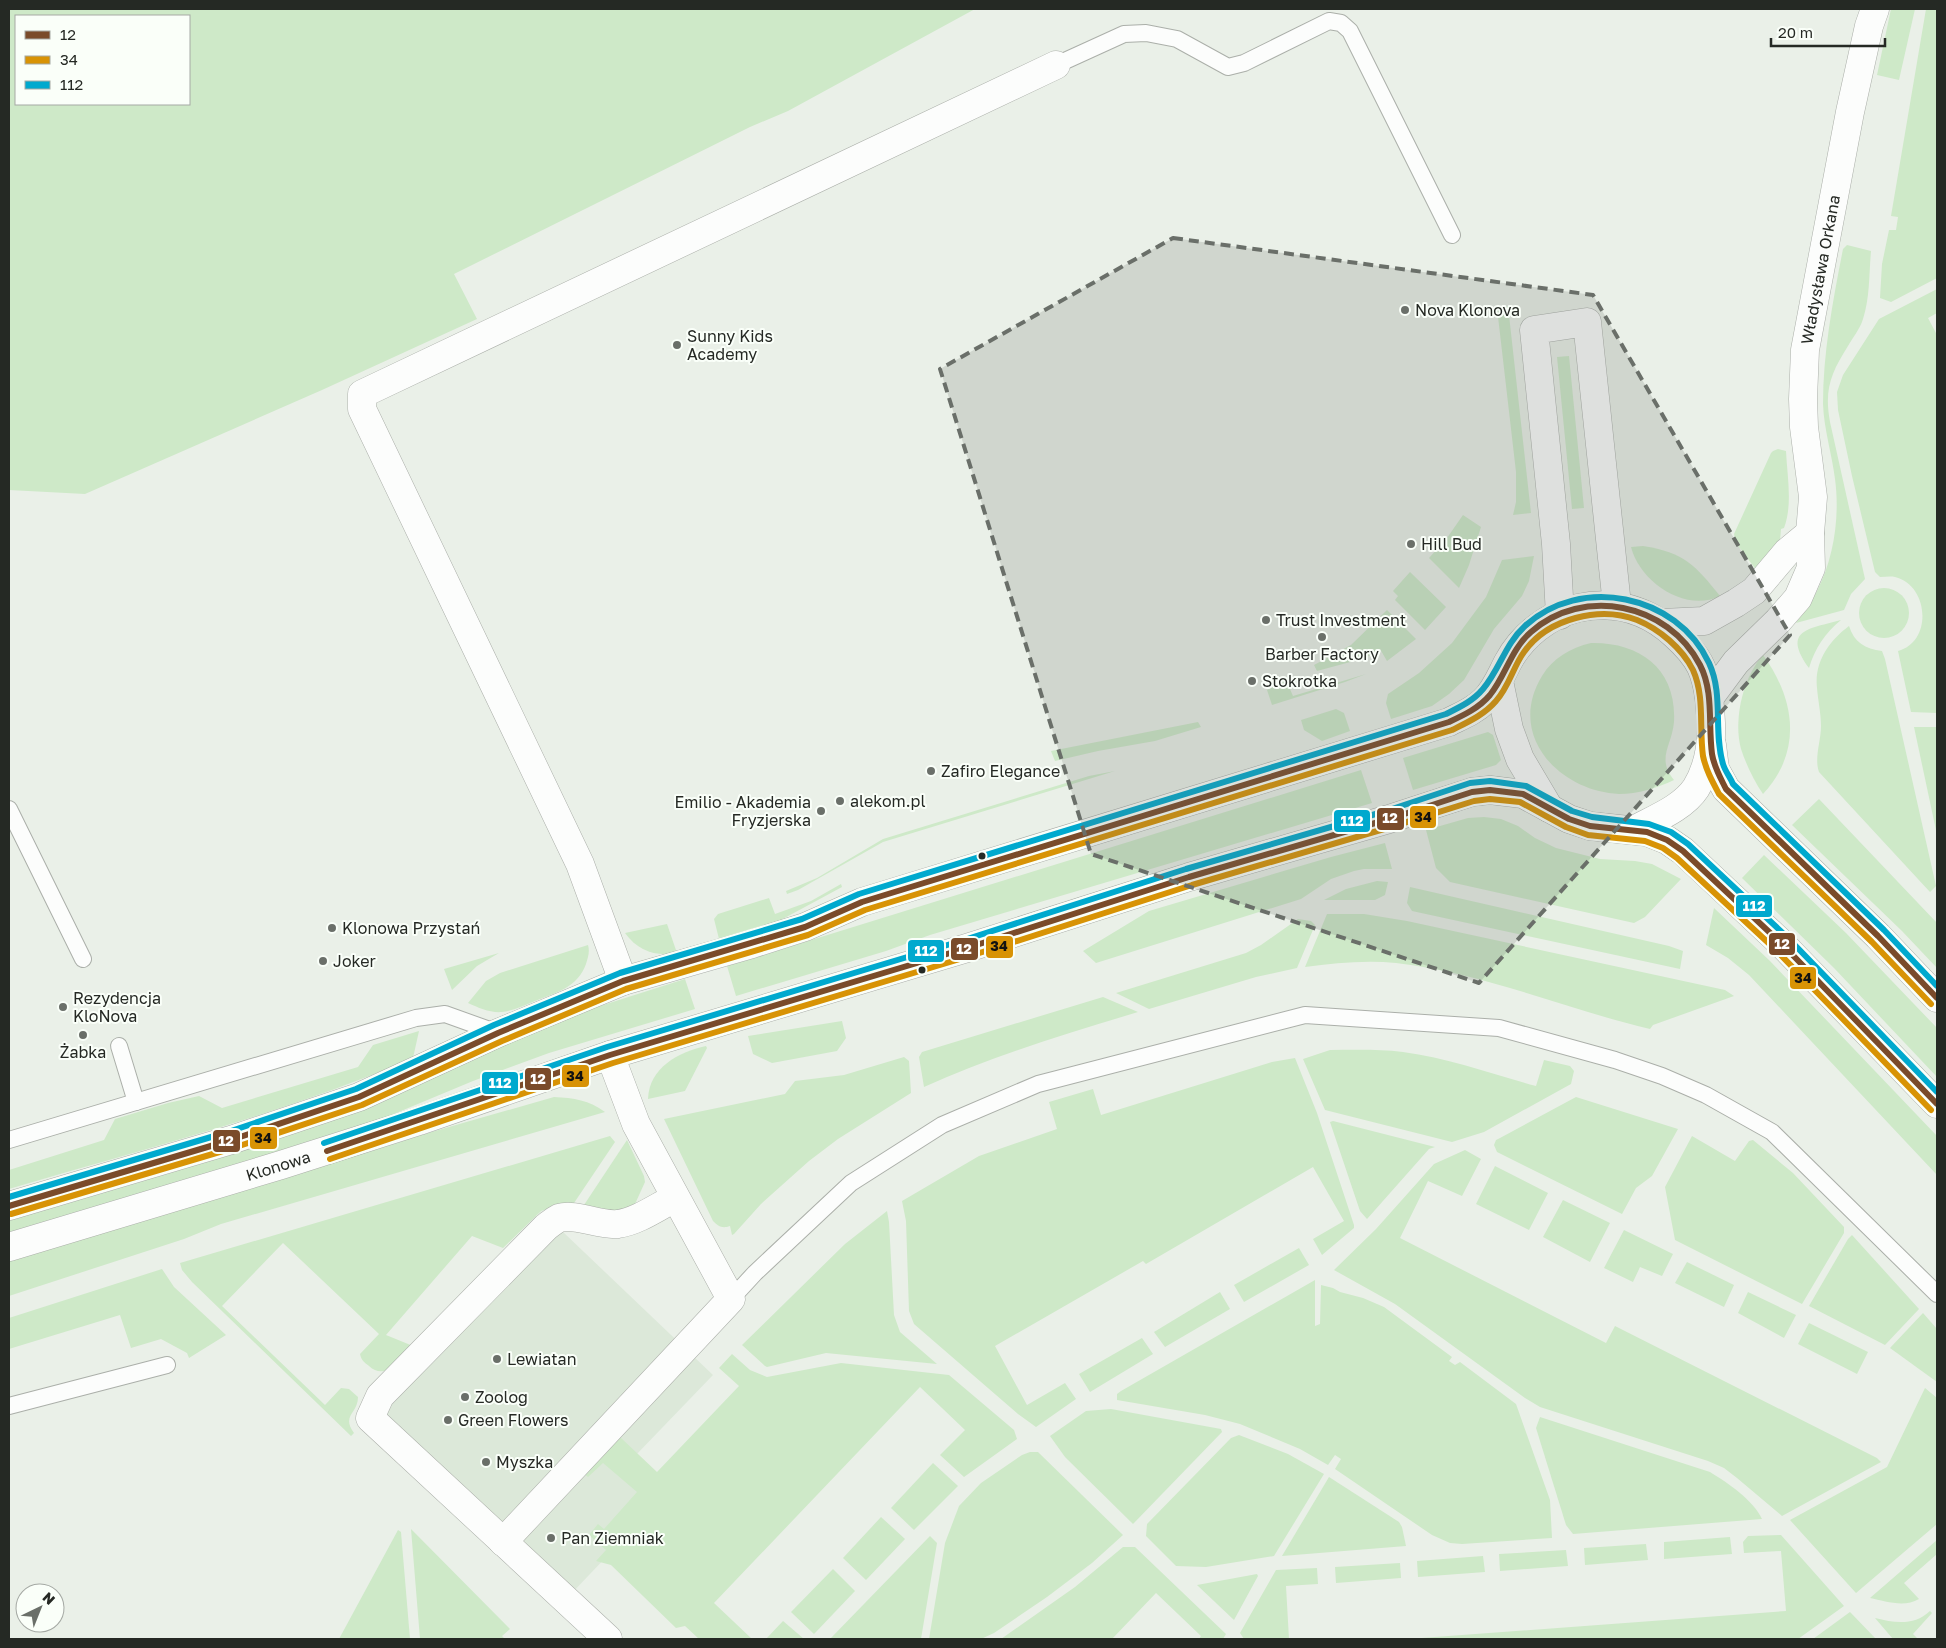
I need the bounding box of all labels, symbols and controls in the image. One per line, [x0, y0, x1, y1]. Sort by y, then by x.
legend [15, 15, 190, 105]
scale bar [1771, 15, 1885, 47]
text: 20 m [1778, 23, 1813, 41]
text: 12 [60, 25, 76, 43]
text: 34 [60, 50, 78, 68]
text: 112 [60, 75, 83, 93]
street label: Władysława Orkana [1796, 193, 1844, 346]
place label: Nova Klonova [1415, 300, 1520, 320]
marker: Nova Klonova [1399, 304, 1411, 316]
place label: Sunny Kids Academy [687, 326, 773, 364]
marker: Sunny Kids Academy [671, 339, 683, 351]
place label: Hill Bud [1421, 534, 1482, 554]
marker: Hill Bud [1405, 538, 1417, 550]
place label: Trust Investment [1276, 610, 1406, 630]
marker: Trust Investment [1260, 614, 1272, 626]
marker: Barber Factory [1316, 631, 1328, 643]
place label: Barber Factory [1265, 644, 1379, 664]
place label: Stokrotka [1262, 671, 1337, 691]
marker: Stokrotka [1246, 675, 1258, 687]
place label: Zafiro Elegance [941, 761, 1060, 781]
marker: Zafiro Elegance [925, 765, 937, 777]
place label: alekom.pl [850, 791, 926, 811]
place label: Emilio - Akademia Fryzjerska [674, 792, 811, 830]
marker: alekom.pl [834, 795, 846, 807]
marker: Emilio - Akademia Fryzjerska [815, 805, 827, 817]
line badge: 34 [1409, 805, 1437, 829]
line badge: 12 [1376, 807, 1405, 831]
text: 34 [1414, 808, 1432, 825]
line badge: 112 [1333, 809, 1371, 833]
text: 12 [1382, 809, 1398, 826]
text: 112 [1341, 812, 1364, 829]
unlabelled marker [977, 851, 987, 861]
line badge: 112 [1735, 894, 1773, 918]
text: 112 [1743, 897, 1766, 914]
place label: Klonowa Przystań [342, 918, 480, 938]
marker: Klonowa Przystań [326, 922, 338, 934]
line badge: 12 [1768, 932, 1796, 956]
line badge: 34 [985, 935, 1014, 959]
text: 12 [1774, 935, 1790, 952]
line badge: 12 [950, 937, 979, 961]
text: 34 [990, 937, 1008, 954]
line badge: 112 [907, 939, 945, 963]
text: 12 [956, 940, 972, 957]
text: 112 [915, 942, 938, 959]
place label: Joker [333, 951, 376, 971]
marker: Joker [317, 955, 329, 967]
unlabelled marker [917, 965, 927, 975]
line badge: 34 [1789, 966, 1817, 990]
text: 34 [1794, 969, 1812, 986]
place label: Rezydencja KloNova [73, 988, 161, 1026]
marker: Rezydencja KloNova [57, 1001, 69, 1013]
marker: Żabka [77, 1029, 89, 1041]
place label: Żabka [60, 1042, 106, 1062]
line badge: 34 [561, 1064, 590, 1088]
line badge: 12 [524, 1067, 552, 1091]
text: 34 [566, 1067, 584, 1084]
text: 12 [530, 1070, 546, 1087]
line badge: 112 [481, 1071, 519, 1095]
text: 112 [489, 1074, 512, 1091]
line badge: 34 [249, 1126, 278, 1150]
line badge: 12 [212, 1129, 241, 1153]
text: 34 [254, 1129, 272, 1146]
text: 12 [218, 1132, 234, 1149]
street label: Klonowa [243, 1146, 313, 1185]
place label: Lewiatan [507, 1349, 577, 1369]
marker: Lewiatan [491, 1353, 503, 1365]
place label: Zoolog [475, 1387, 528, 1407]
marker: Zoolog [459, 1391, 471, 1403]
place label: Green Flowers [458, 1410, 568, 1430]
marker: Green Flowers [442, 1414, 454, 1426]
place label: Myszka [496, 1452, 553, 1472]
marker: Myszka [480, 1456, 492, 1468]
place label: Pan Ziemniak [561, 1528, 664, 1548]
marker: Pan Ziemniak [545, 1532, 557, 1544]
north arrow [15, 1583, 65, 1633]
text: N [40, 1588, 59, 1608]

